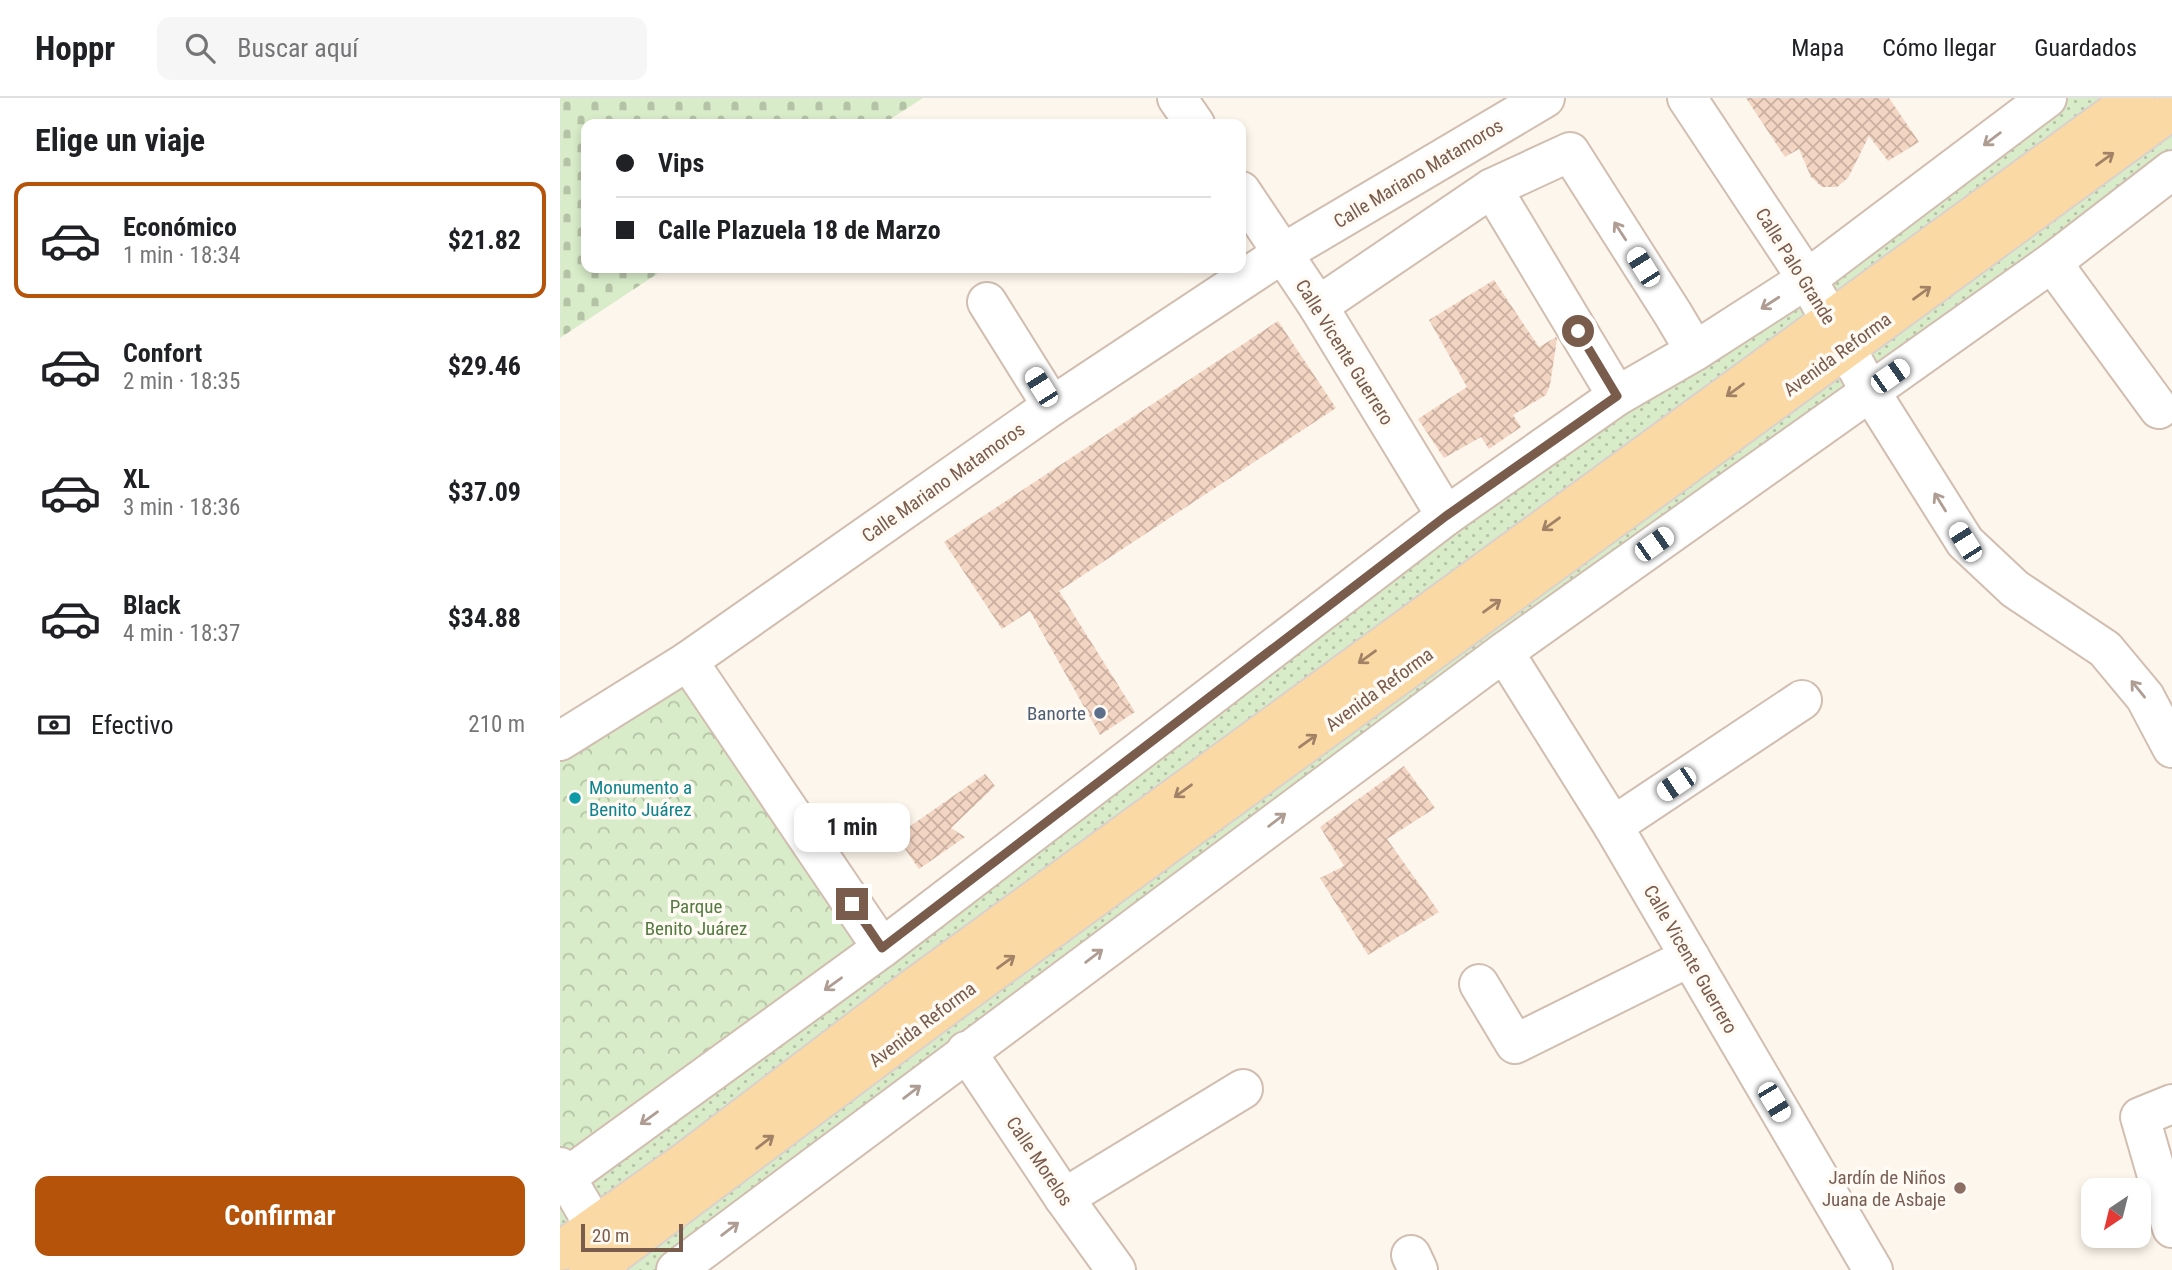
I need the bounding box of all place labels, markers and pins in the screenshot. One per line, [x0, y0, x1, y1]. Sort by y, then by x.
place label: Banorte [1027, 702, 1086, 725]
marker: Banorte [1092, 705, 1108, 721]
place label: Monumento a Benito Juárez [589, 776, 692, 821]
marker: Monumento a Benito Juárez [567, 790, 583, 806]
place label: Jardín de Niños Juana de Asbaje [1822, 1166, 1946, 1211]
marker: Jardín de Niños Juana de Asbaje [1952, 1180, 1968, 1196]

